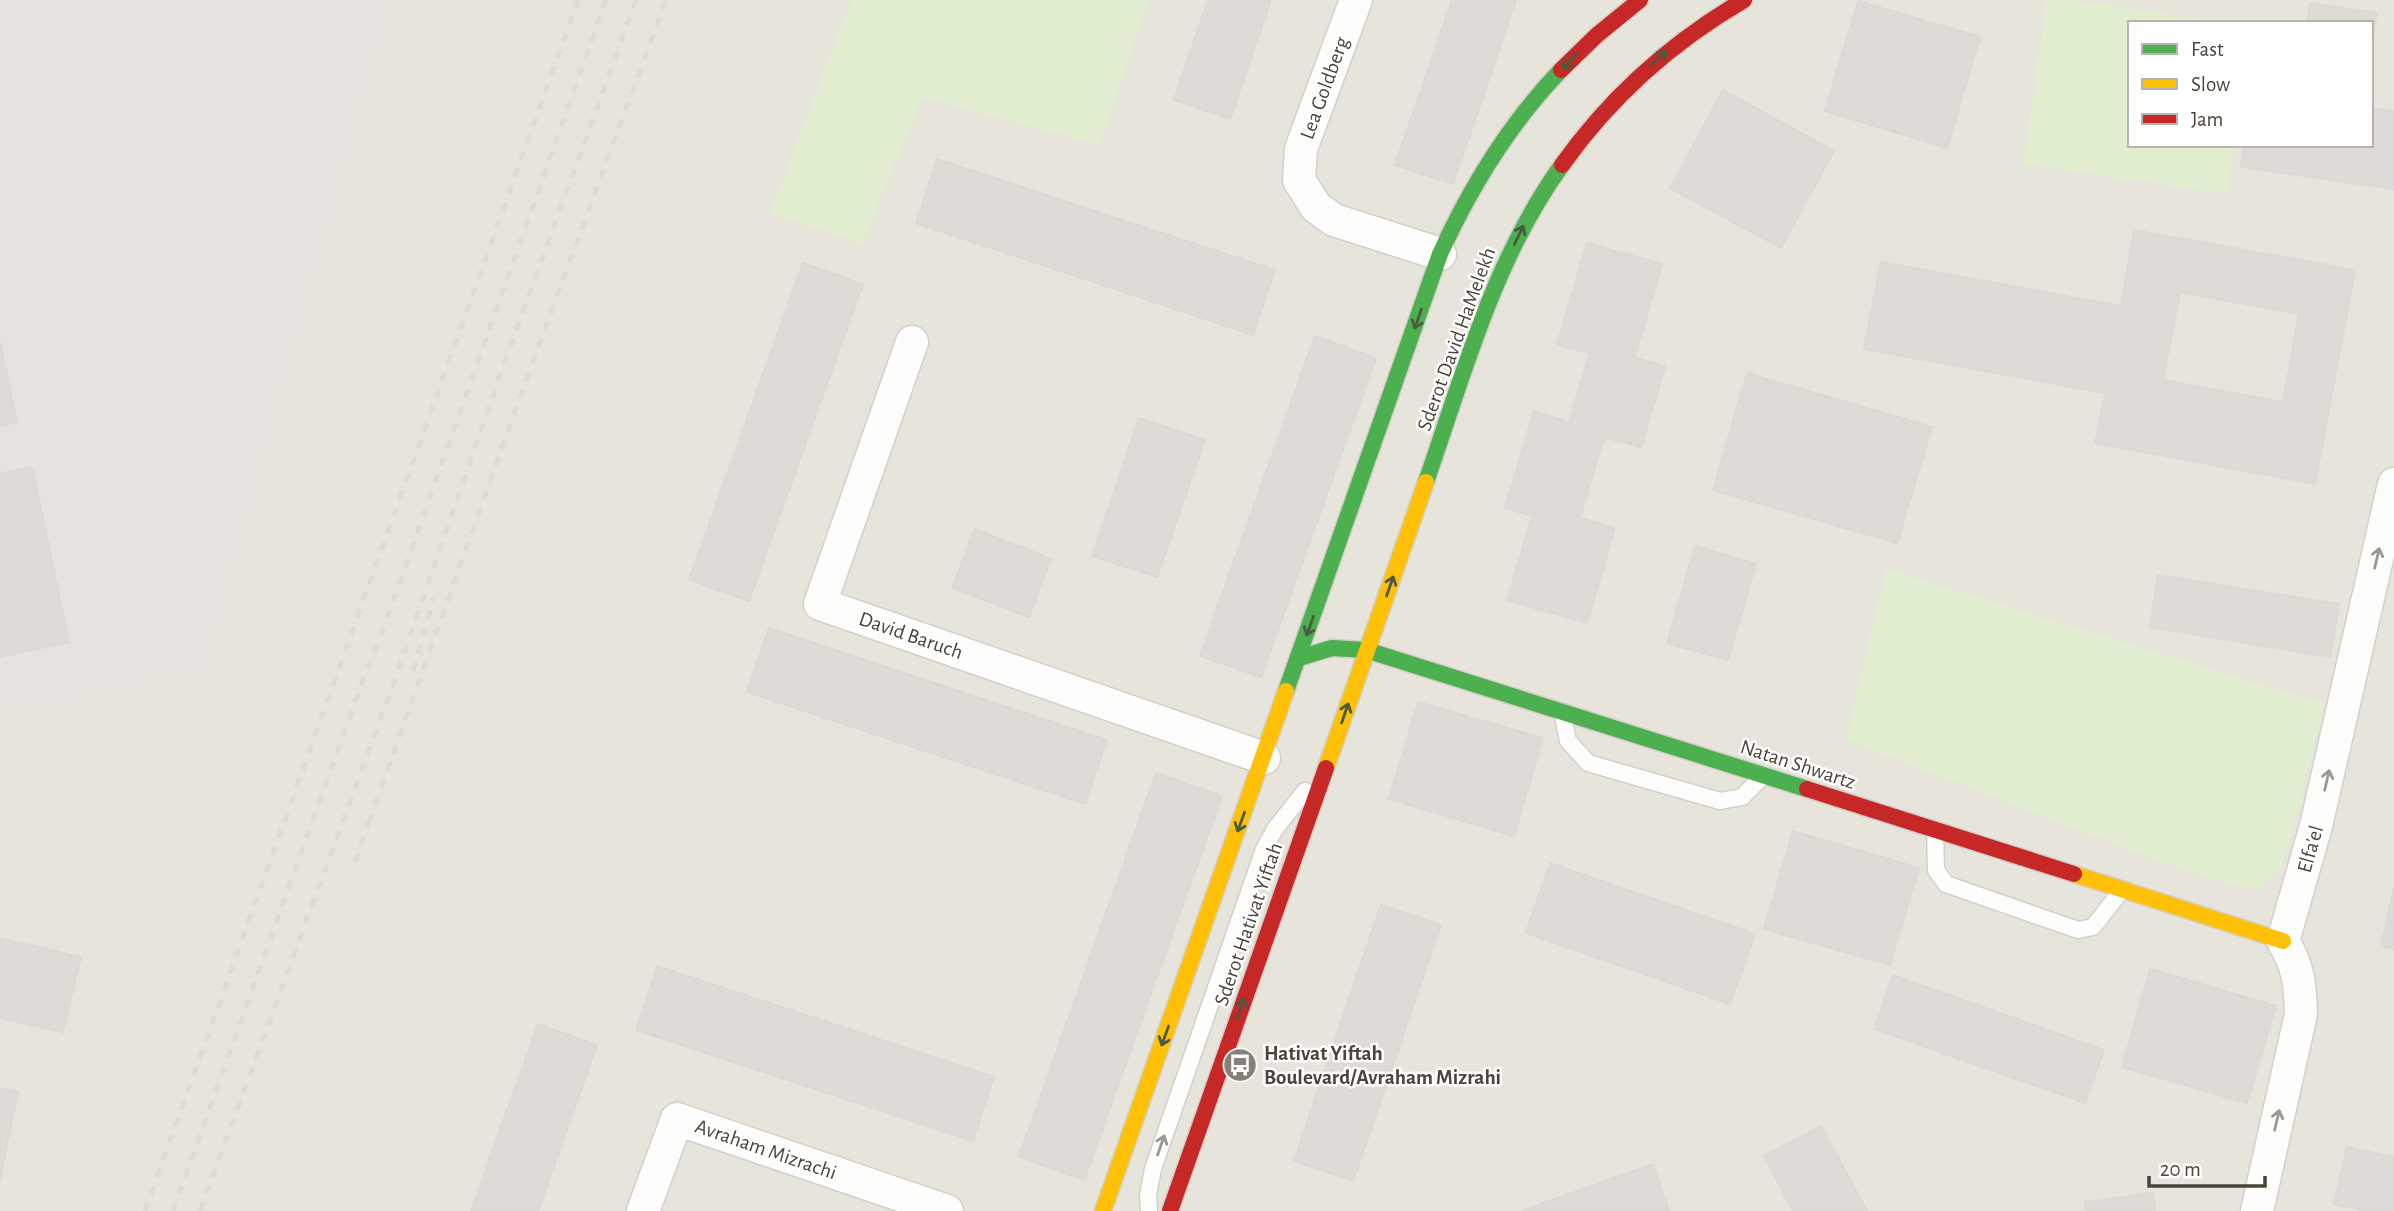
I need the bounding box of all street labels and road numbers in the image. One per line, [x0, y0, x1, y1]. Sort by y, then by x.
street label: Lea Goldberg [1296, 33, 1353, 142]
street label: Sderot David HaMelekh [1414, 245, 1499, 434]
street label: David Baruch [856, 608, 966, 663]
street label: Natan Shwartz [1738, 736, 1858, 793]
street label: Elfa'el [2294, 823, 2327, 875]
street label: Sderot Hativat Yiftah [1211, 840, 1286, 1008]
street label: Avraham Mizrachi [692, 1115, 839, 1184]

